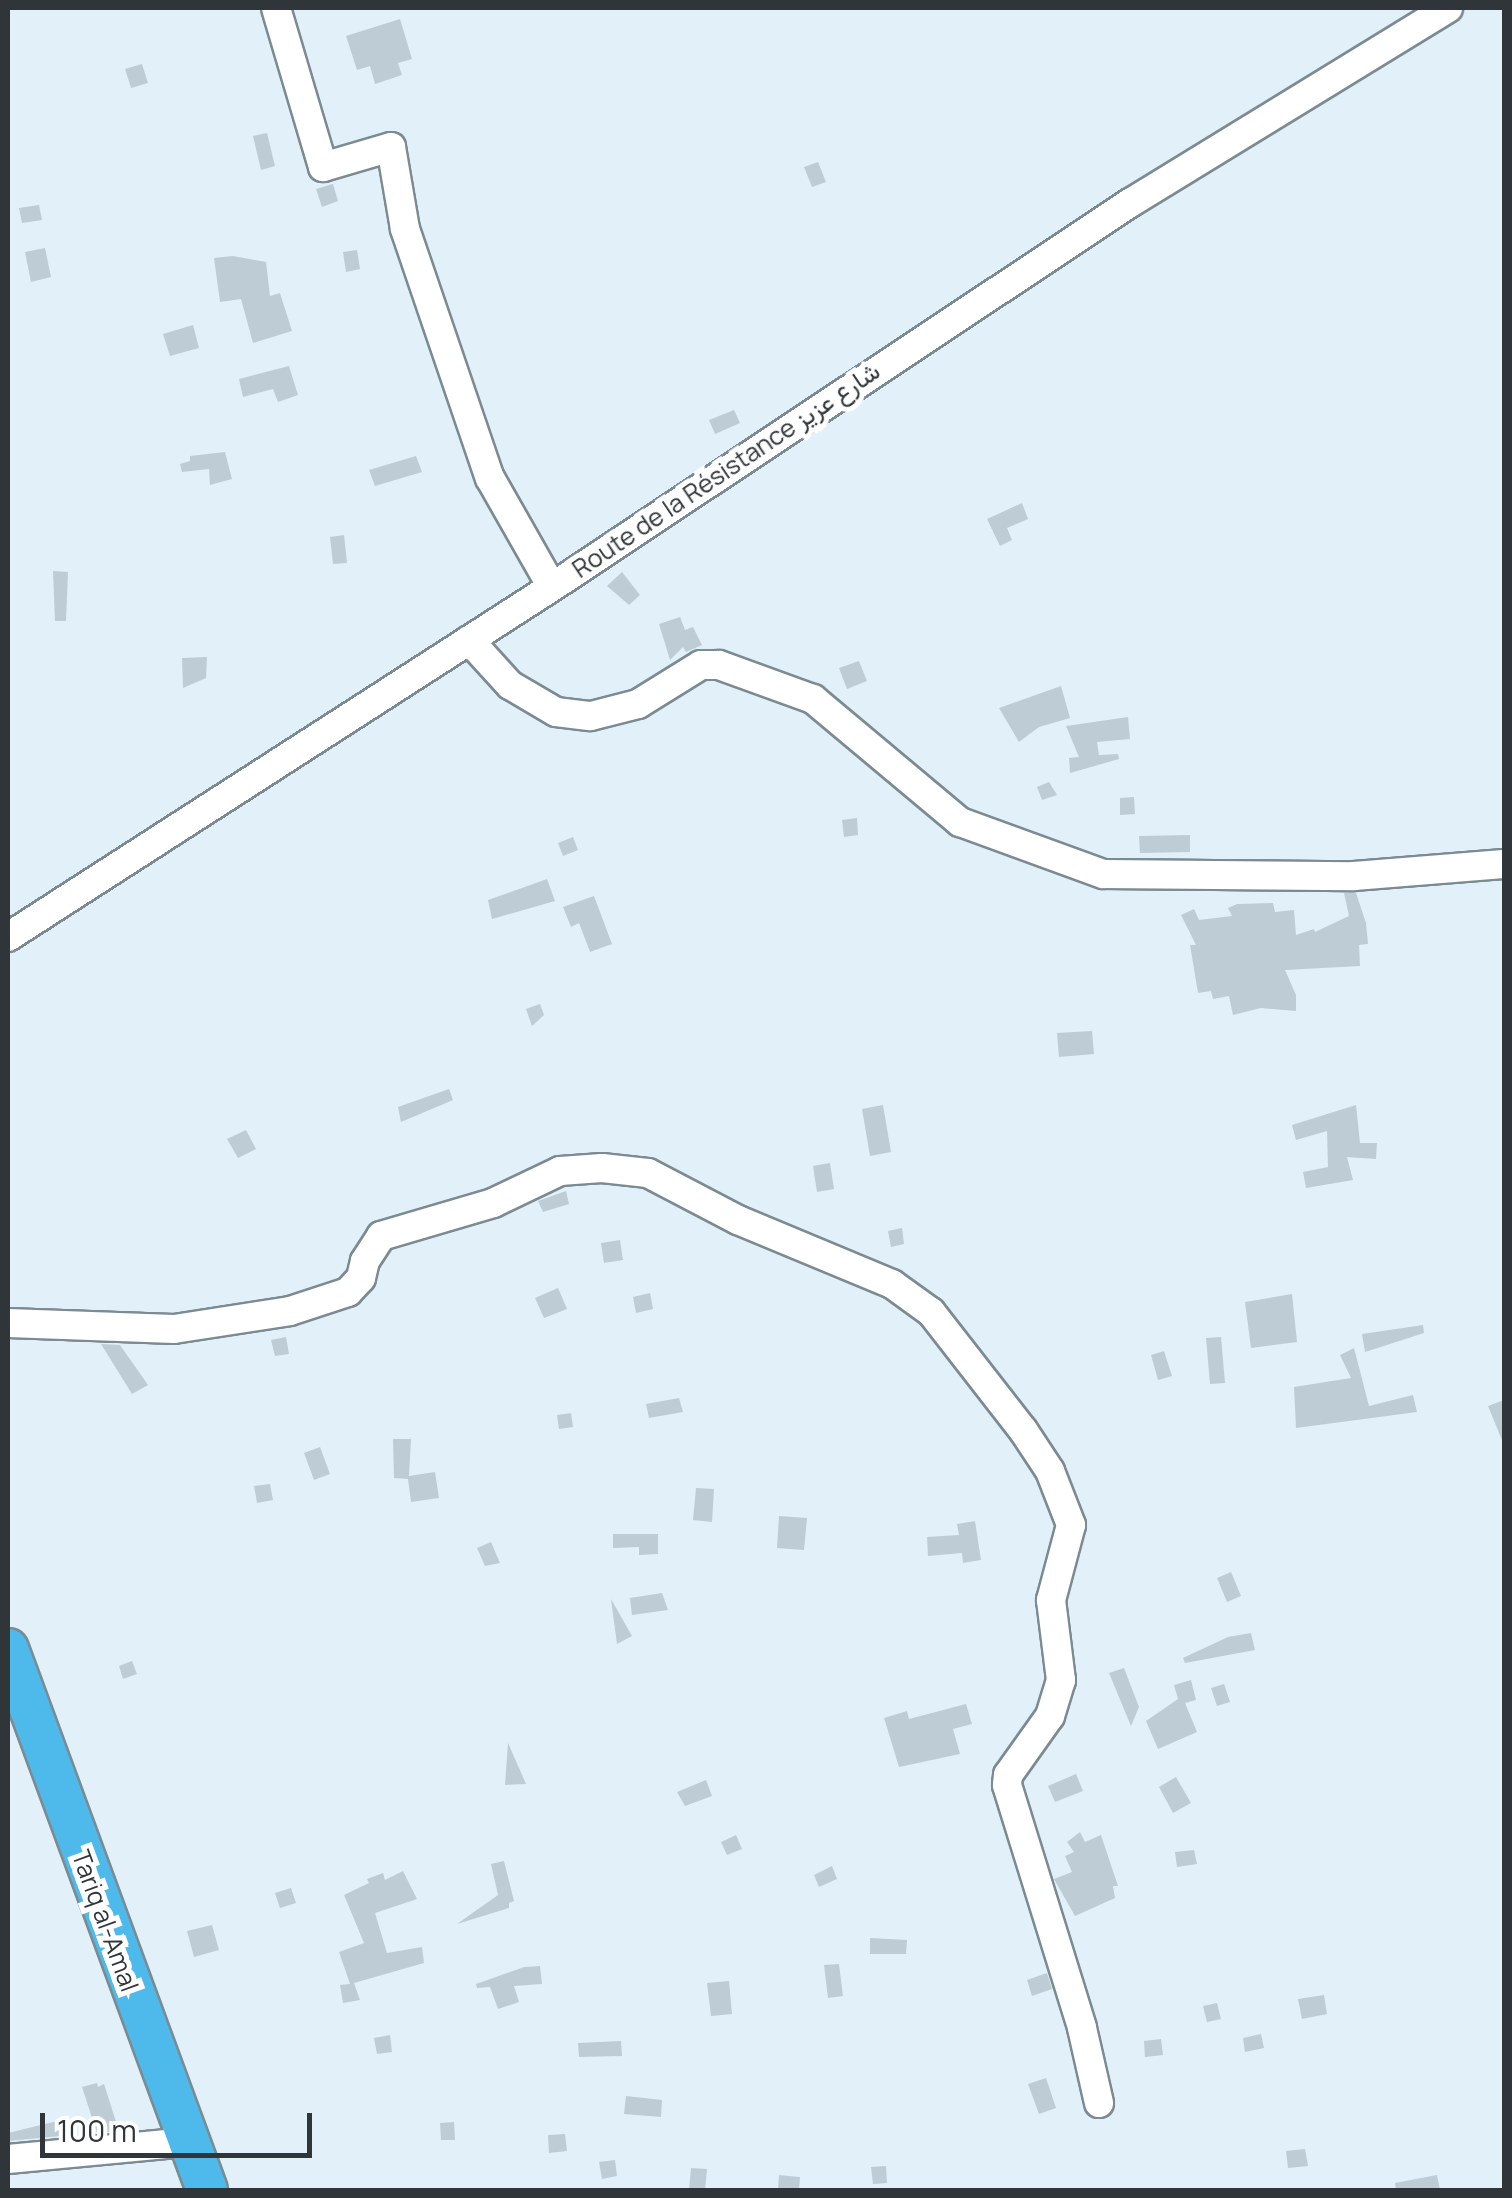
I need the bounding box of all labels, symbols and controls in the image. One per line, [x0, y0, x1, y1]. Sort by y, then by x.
street label: Route de la Résistance شارع عزيز [567, 356, 885, 584]
street label: Tariq al-Amal [66, 1846, 144, 1996]
scale bar [45, 2093, 318, 2155]
text: 100 m [57, 2110, 137, 2151]

